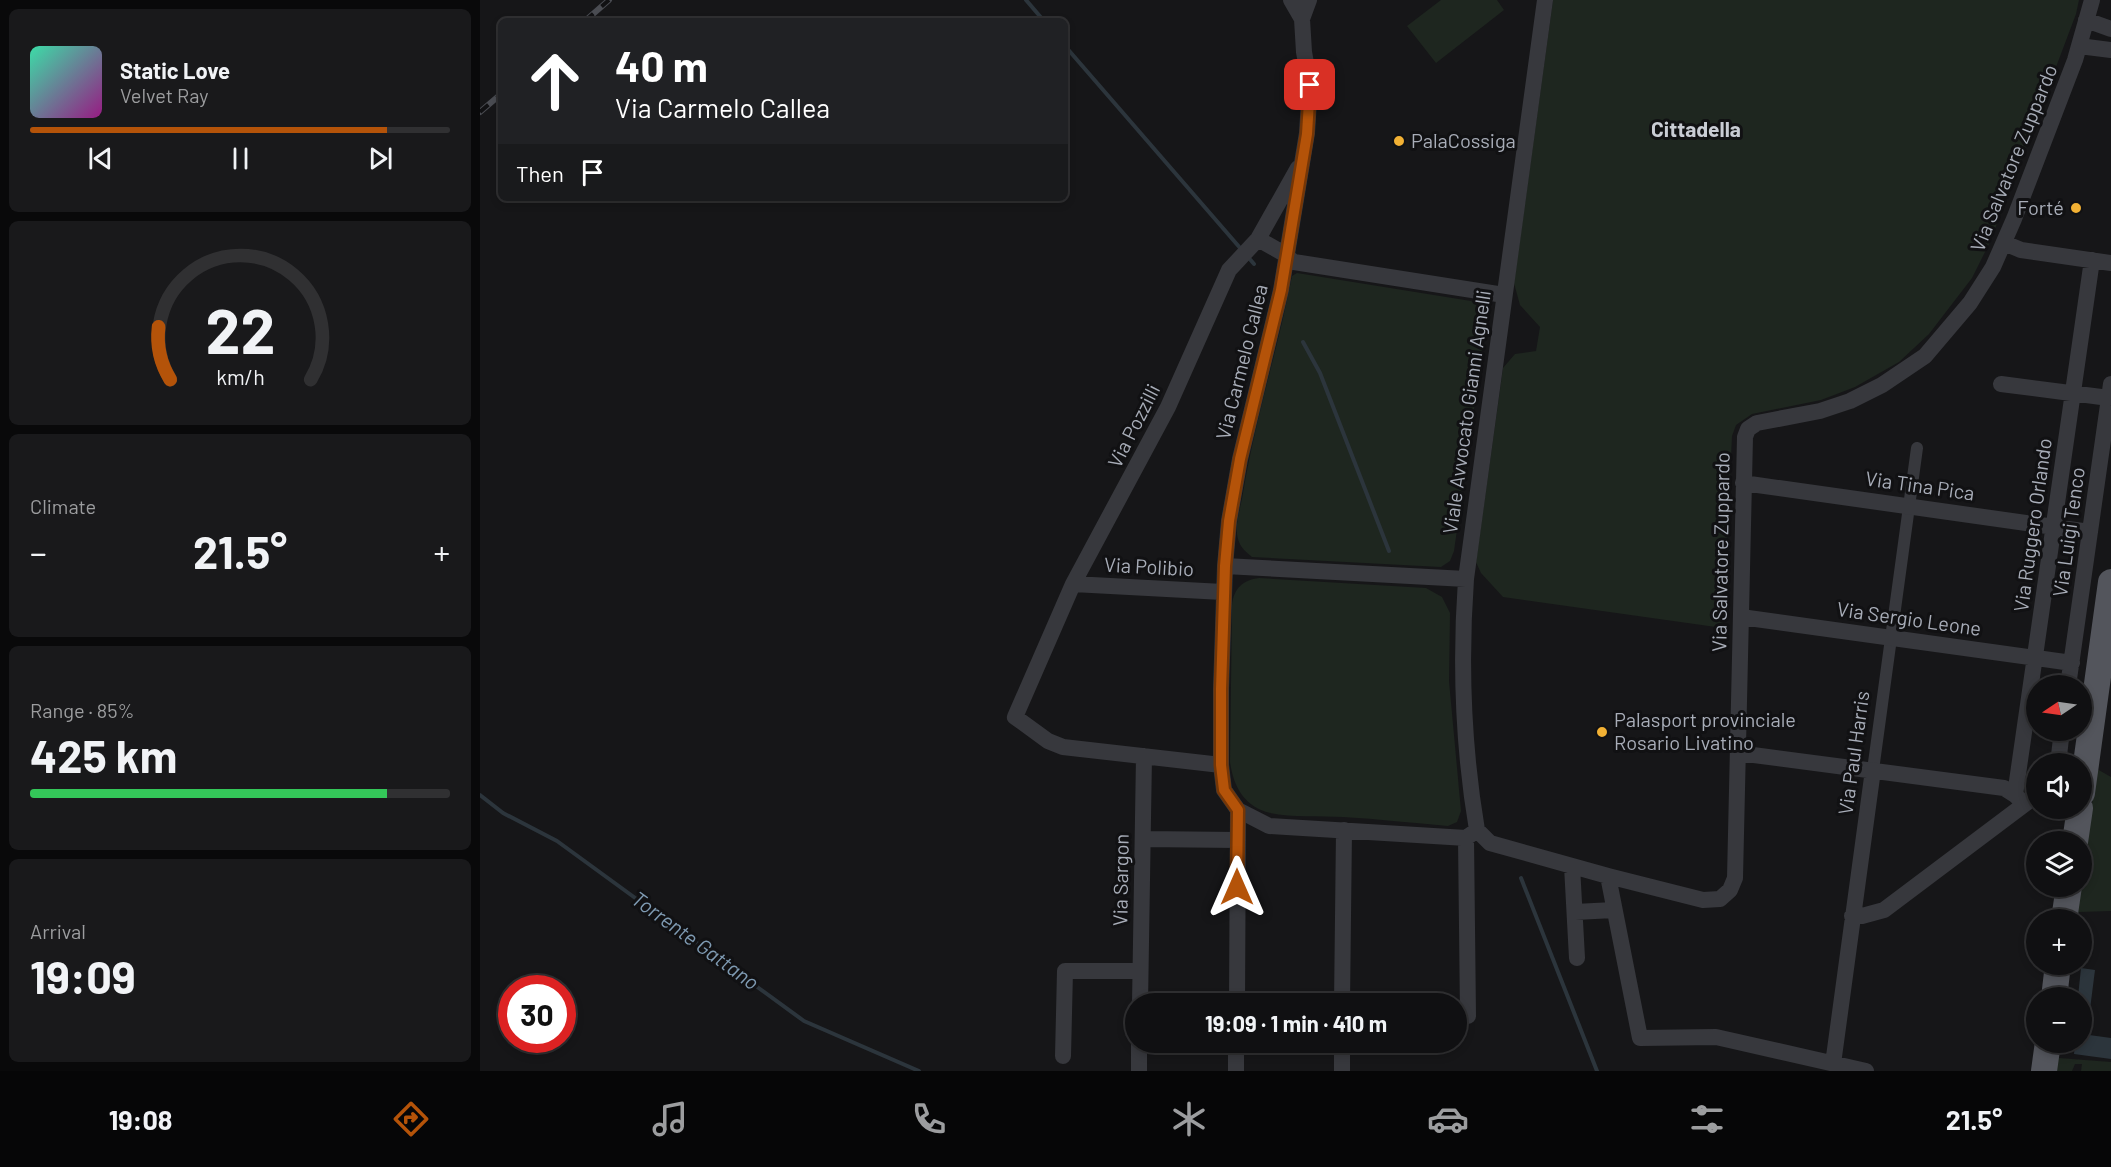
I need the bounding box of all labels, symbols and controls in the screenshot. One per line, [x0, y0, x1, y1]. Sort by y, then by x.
text: 40 m [615, 40, 708, 90]
icon: ahead [516, 42, 594, 120]
text: Static Love [120, 57, 230, 83]
pin [1284, 59, 1335, 110]
street label: Via Salvatore Zuppardo [1965, 61, 2062, 255]
icon: arrive [1293, 68, 1326, 101]
text: Velvet Ray [120, 83, 209, 107]
text: Via Carmelo Callea [615, 91, 830, 123]
district label: Cittadella [1651, 116, 1741, 141]
place label: PalaCossiga [1411, 128, 1516, 152]
marker: PalaCossiga [1392, 134, 1406, 148]
icon: previous [84, 142, 117, 175]
icon: pause [224, 142, 257, 175]
icon: next [364, 142, 397, 175]
icon: arrive [576, 156, 609, 189]
text: Then [516, 160, 564, 186]
place label: Forté [2017, 195, 2064, 219]
marker: Forté [2069, 201, 2083, 215]
street label: Via Carmelo Callea [1210, 282, 1272, 442]
street label: Viale Avvocato Gianni Agnelli [1437, 288, 1495, 535]
text: 22 [205, 292, 275, 366]
text: km/h [216, 365, 264, 390]
street label: Via Pozzilli [1102, 380, 1164, 471]
street label: Via Ruggero Orlando [2008, 436, 2056, 613]
street label: Via Salvatore Zuppardo [1706, 452, 1734, 652]
street label: Via Tina Pica [1864, 465, 1976, 505]
street label: Via Luigi Tenco [2047, 466, 2089, 598]
text: Climate [30, 494, 96, 518]
text: 21.5° [193, 524, 287, 578]
text: − [30, 532, 47, 572]
text: + [434, 532, 450, 572]
street label: Via Polibio [1103, 552, 1195, 580]
street label: Via Sergio Leone [1835, 596, 1983, 640]
north arrow [2026, 675, 2092, 741]
map controls [2026, 675, 2092, 1053]
street label: Via Paul Harris [1832, 689, 1874, 816]
text: Range · 85% [30, 698, 134, 722]
place label: Palasport provinciale Rosario Livatino [1614, 707, 1796, 754]
marker: Palasport provinciale Rosario Livatino [1595, 725, 1609, 739]
text: 425 km [30, 728, 177, 782]
button: sound [2026, 753, 2092, 819]
button: layers [2026, 831, 2092, 897]
street label: Via Sargon [1107, 834, 1133, 926]
position arrow [1205, 855, 1269, 919]
water label: Torrente Gattano [627, 885, 764, 994]
button: + [2026, 909, 2092, 975]
text: Arrival [30, 919, 86, 943]
text: 19:09 [30, 949, 136, 1003]
speed limit sign: 30 [498, 975, 576, 1053]
button: − [2026, 987, 2092, 1053]
text: 19:09 · 1 min · 410 m [1205, 1010, 1387, 1036]
icon: directions [390, 1098, 432, 1140]
icon: music [649, 1098, 691, 1140]
icon: phone [908, 1098, 950, 1140]
icon: climate [1168, 1098, 1210, 1140]
icon: car [1427, 1098, 1469, 1140]
icon: filters [1686, 1098, 1728, 1140]
text: 19:08 [109, 1103, 172, 1135]
text: 21.5° [1946, 1103, 2002, 1135]

